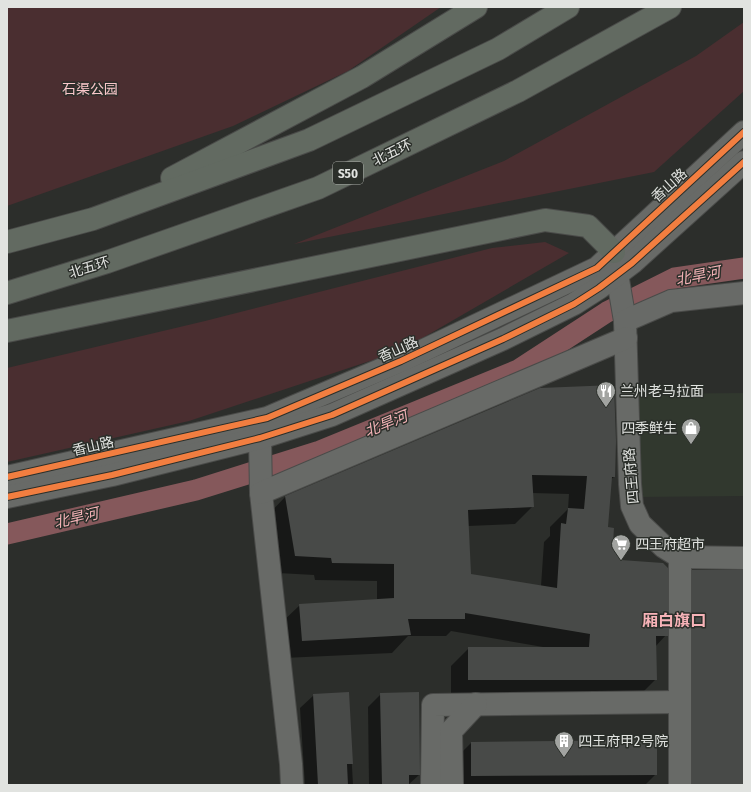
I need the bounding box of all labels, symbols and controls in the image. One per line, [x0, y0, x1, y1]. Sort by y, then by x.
park label: 石渠公园 [62, 81, 118, 98]
street label: 北五环 [370, 136, 415, 169]
road number: S50 [333, 162, 363, 184]
street label: 香山路 [648, 165, 691, 206]
street label: 北五环 [67, 253, 112, 282]
water label: 北旱河 [674, 262, 725, 289]
street label: 香山路 [376, 333, 421, 366]
restaurant icon: 兰州老马拉面 [595, 380, 617, 408]
place label: 兰州老马拉面 [620, 383, 704, 400]
water label: 北旱河 [362, 406, 413, 441]
shop icon: 四季鲜生 [680, 417, 702, 445]
place label: 四季鲜生 [621, 420, 677, 437]
street label: 香山路 [71, 433, 115, 459]
street label: 四王府路 [621, 447, 642, 505]
water label: 北旱河 [52, 503, 103, 532]
supermarket icon: 四王府超市 [610, 533, 632, 561]
place label: 四王府超市 [635, 536, 705, 553]
district label: 厢白旗口 [642, 611, 706, 630]
building icon: 四王府甲2号院 [553, 730, 575, 758]
place label: 四王府甲2号院 [578, 733, 668, 750]

